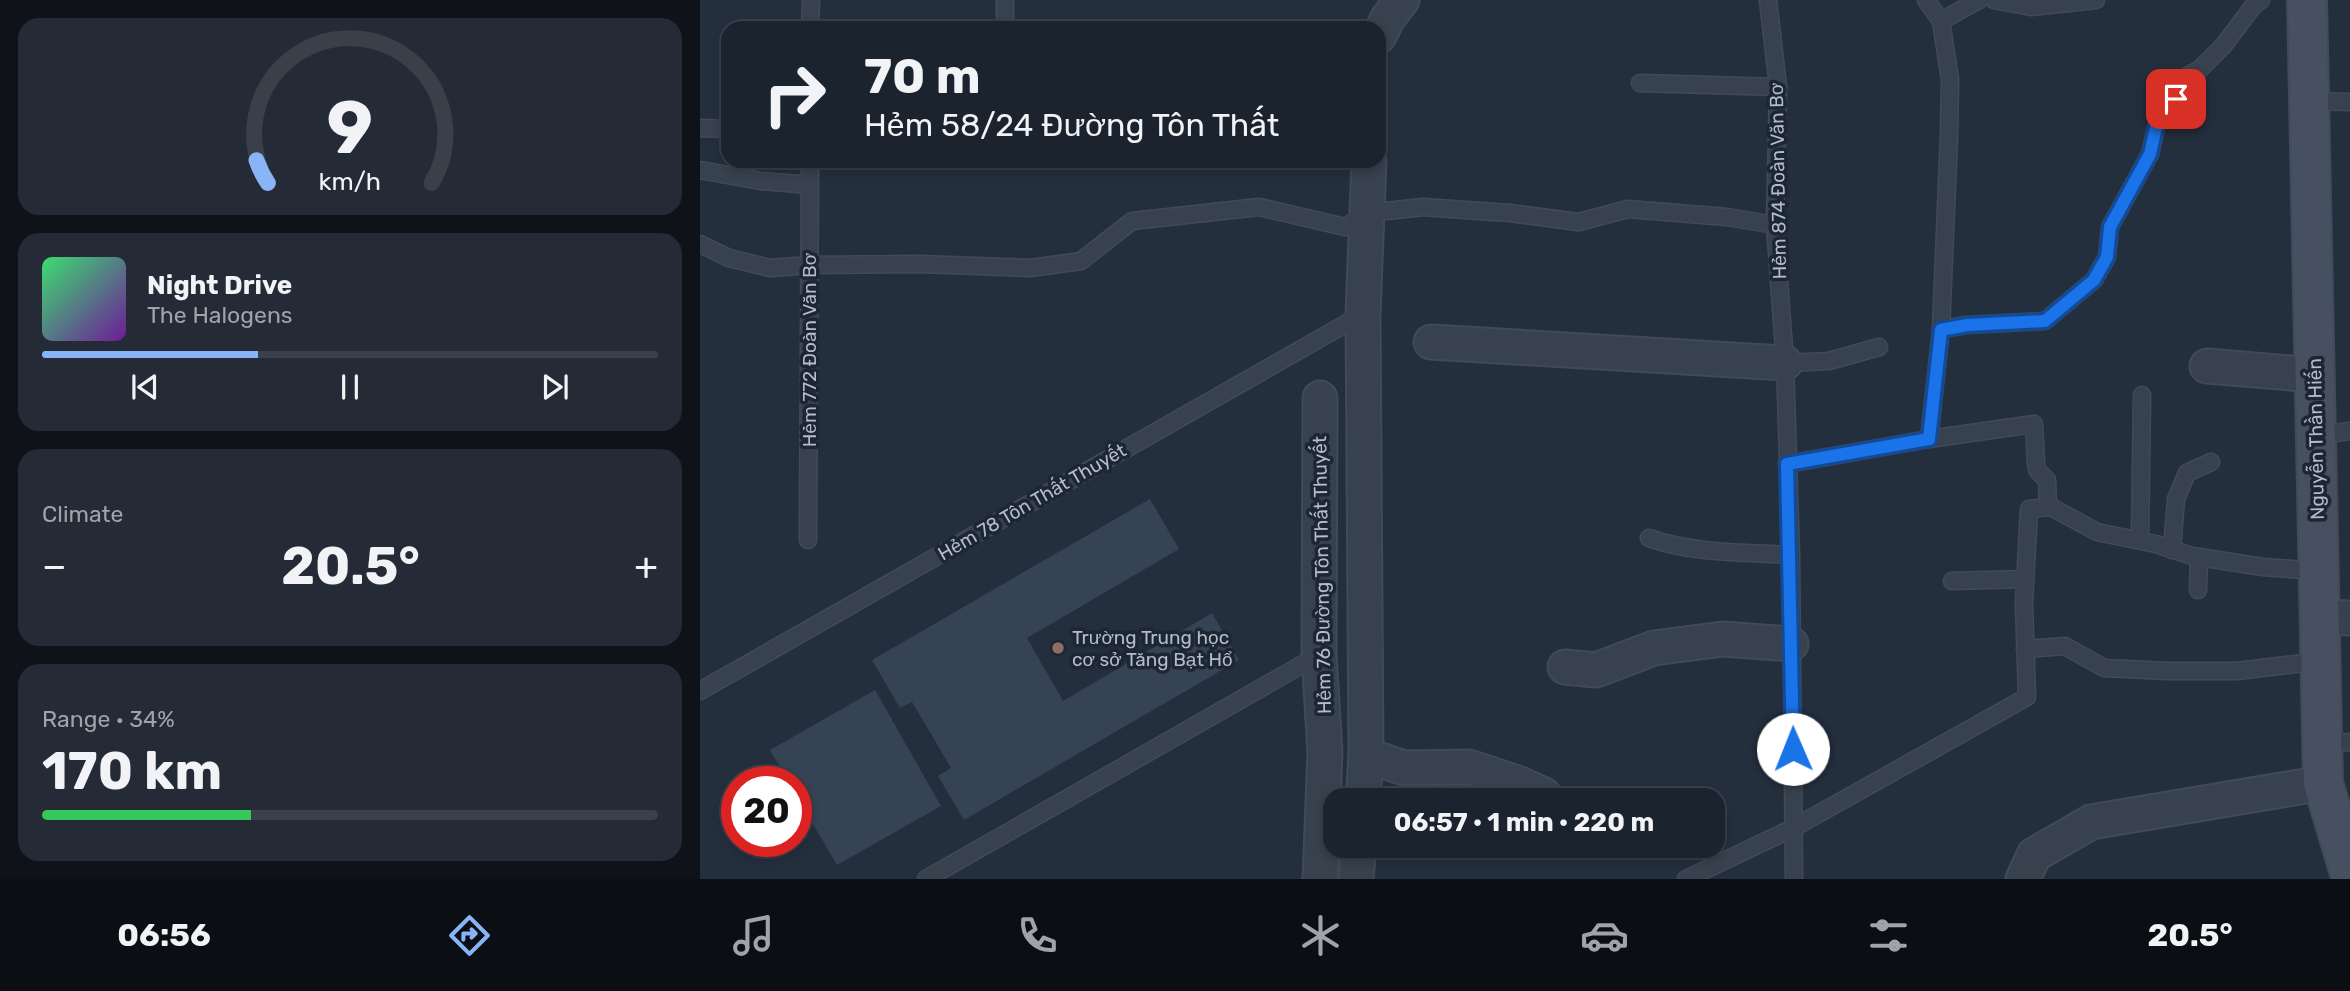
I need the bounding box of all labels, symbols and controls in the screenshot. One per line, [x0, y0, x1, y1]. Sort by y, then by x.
text: 70 m [864, 47, 981, 105]
icon: right [749, 49, 840, 140]
pin [2146, 69, 2206, 129]
icon: arrive [2157, 80, 2195, 118]
street label: Hẻm 874 Đoàn Văn Bơ [1765, 82, 1791, 280]
text: 9 [327, 85, 373, 171]
text: Hẻm 58/24 Đường Tôn Thất [864, 106, 1279, 144]
text: km/h [319, 166, 381, 195]
street label: Hẻm 772 Đoàn Văn Bơ [798, 253, 821, 447]
text: Night Drive [147, 270, 292, 301]
text: The Halogens [147, 301, 293, 329]
street label: Nguyễn Thần Hiến [2303, 358, 2329, 520]
icon: previous [126, 368, 164, 406]
icon: pause [331, 368, 369, 406]
icon: next [536, 368, 574, 406]
street label: Hẻm 76 Đường Tôn Thất Thuyết [1308, 435, 1336, 714]
street label: Hẻm 78 Tôn Thất Thuyết [934, 438, 1131, 565]
text: Climate [42, 500, 123, 528]
text: 20.5° [281, 535, 420, 597]
text: − [42, 543, 67, 589]
text: + [634, 543, 658, 589]
place label: Trường Trung học cơ sở Tăng Bạt Hổ [1072, 626, 1233, 671]
marker: Trường Trung học cơ sở Tăng Bạt Hổ [1050, 640, 1066, 656]
text: Range · 34% [42, 705, 175, 733]
position arrow [1756, 712, 1830, 786]
text: 170 km [42, 740, 222, 802]
speed limit sign: 20 [721, 766, 812, 857]
text: 06:57 · 1 min · 220 m [1394, 807, 1654, 838]
icon: directions [445, 911, 494, 960]
icon: music [729, 911, 778, 960]
icon: phone [1013, 911, 1062, 960]
icon: climate [1296, 911, 1345, 960]
icon: car [1580, 911, 1629, 960]
icon: filters [1864, 911, 1913, 960]
text: 06:56 [117, 916, 211, 954]
text: 20.5° [2147, 916, 2233, 954]

